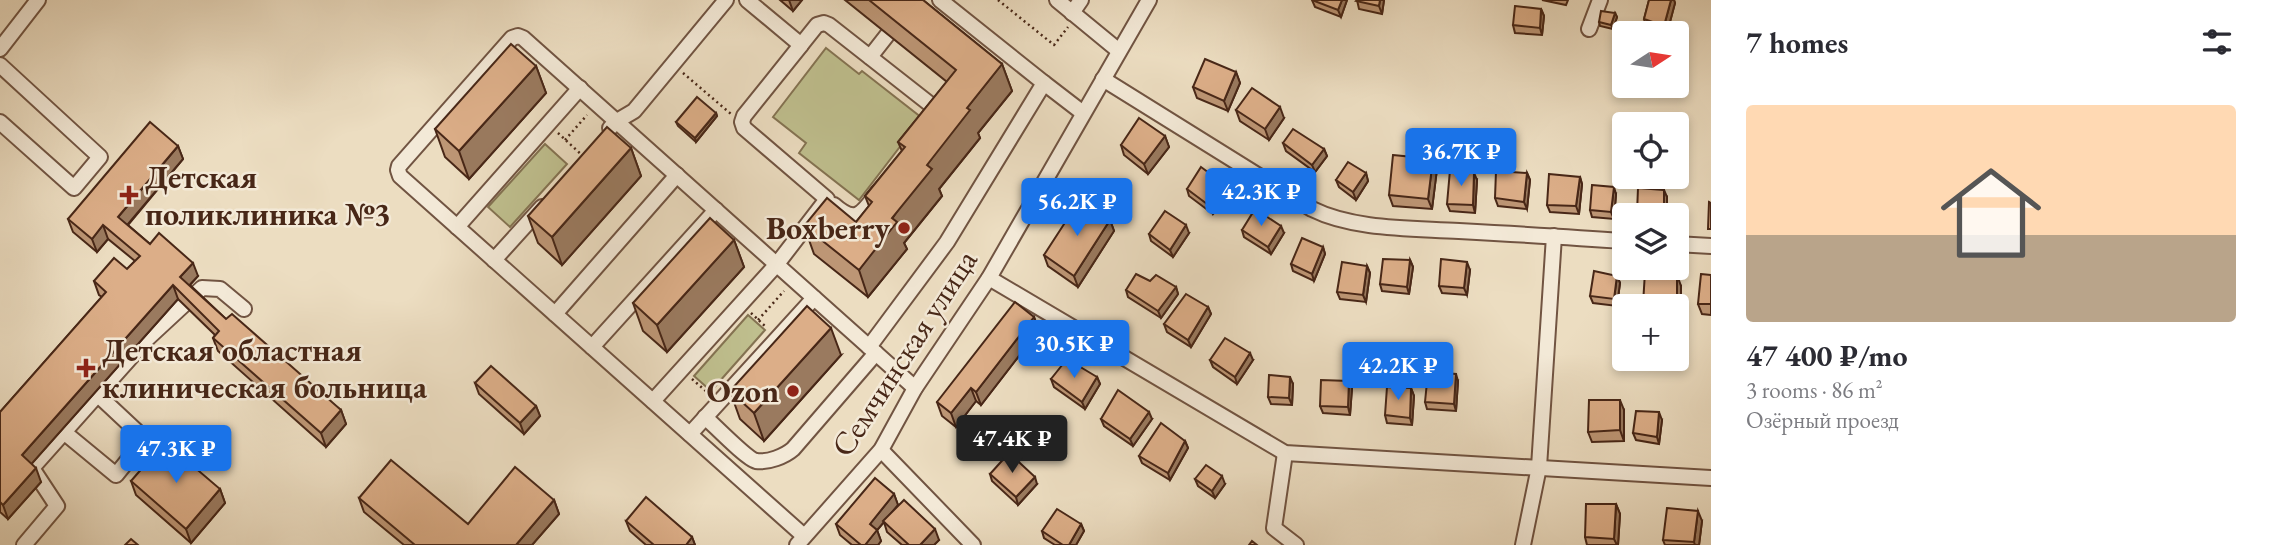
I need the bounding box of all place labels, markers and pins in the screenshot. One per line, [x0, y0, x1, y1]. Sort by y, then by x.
pin: 36.7K ₽ [1396, 128, 1526, 188]
place label: Детская поликлиника №3 [145, 156, 391, 235]
pin: 42.3K ₽ [1196, 168, 1326, 228]
pin: 56.2K ₽ [1012, 178, 1142, 238]
marker: Детская поликлиника №3 [119, 185, 139, 205]
place label: Boxberry [766, 207, 891, 249]
marker: Boxberry [896, 220, 912, 236]
pin: 30.5K ₽ [1009, 320, 1139, 380]
place label: Детская областная клиническая больница [102, 329, 428, 408]
pin: 42.2K ₽ [1333, 342, 1463, 402]
marker: Детская областная клиническая больница [76, 358, 96, 378]
place label: Ozon [706, 370, 779, 412]
marker: Ozon [785, 383, 801, 399]
pin: 47.4K ₽ [947, 416, 1077, 475]
pin: 47.3K ₽ [111, 426, 241, 485]

